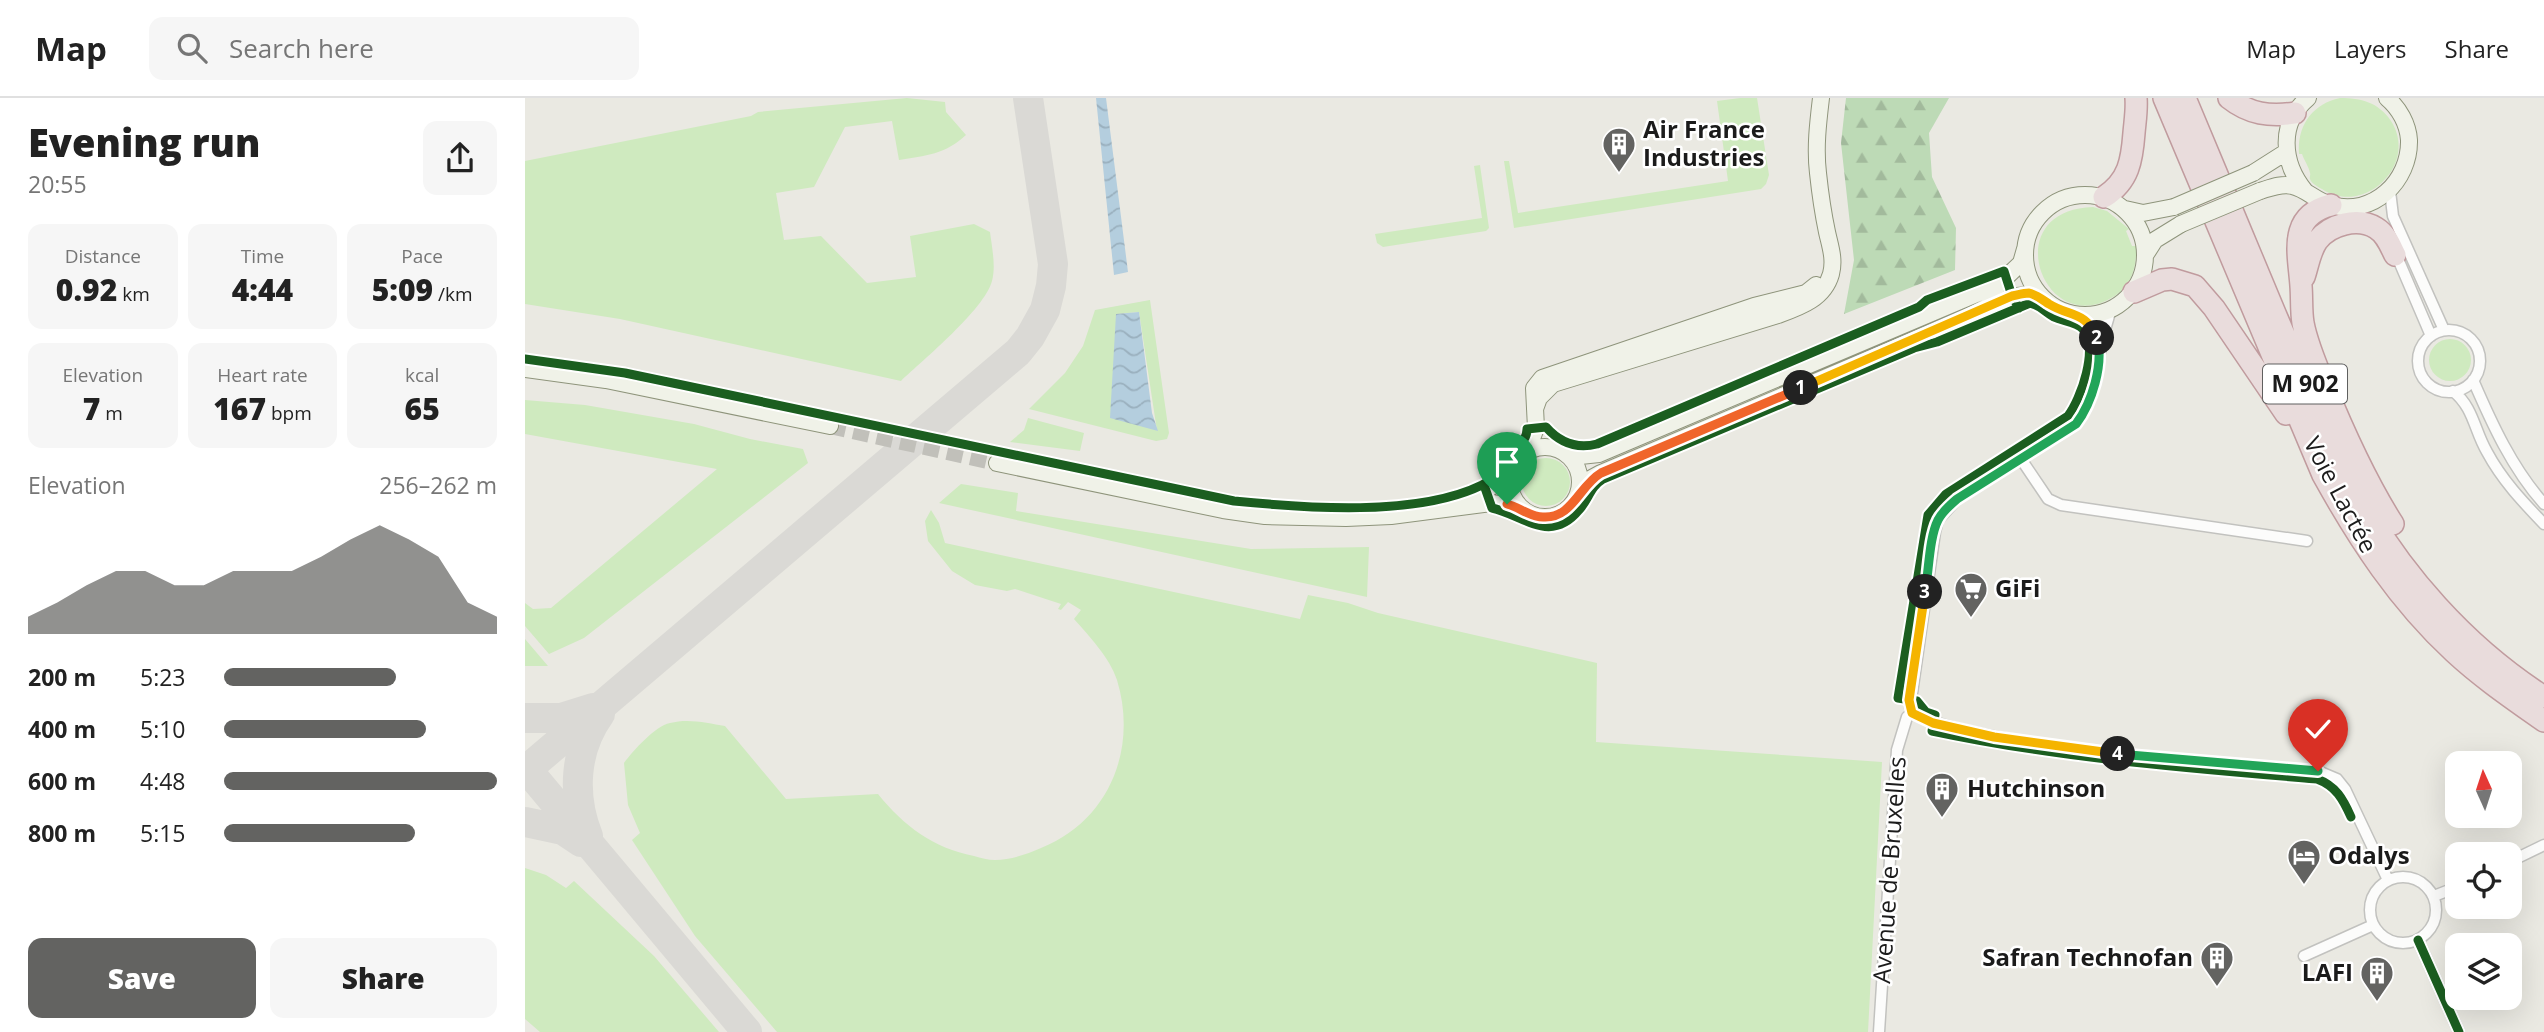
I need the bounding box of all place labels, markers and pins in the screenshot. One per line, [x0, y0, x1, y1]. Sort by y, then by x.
place label: Air France Industries [1643, 112, 1765, 173]
building icon: Air France Industries [1600, 125, 1638, 174]
pin: 2 [2079, 320, 2115, 356]
pin: 1 [1783, 370, 1819, 406]
pin [1477, 432, 1537, 504]
supermarket icon: GiFi [1952, 570, 1990, 619]
place label: GiFi [1995, 571, 2040, 604]
pin: 3 [1907, 574, 1943, 610]
pin [2288, 699, 2348, 771]
pin: 4 [2101, 736, 2135, 772]
building icon: Hutchinson [1923, 770, 1961, 819]
place label: Hutchinson [1967, 771, 2105, 804]
hotel icon: Odalys [2285, 837, 2323, 886]
place label: Odalys [2328, 838, 2410, 871]
building icon: Safran Technofan [2198, 939, 2236, 988]
place label: Safran Technofan [1982, 940, 2193, 973]
building icon: LAFI [2358, 954, 2396, 1003]
place label: LAFI [2302, 955, 2353, 988]

